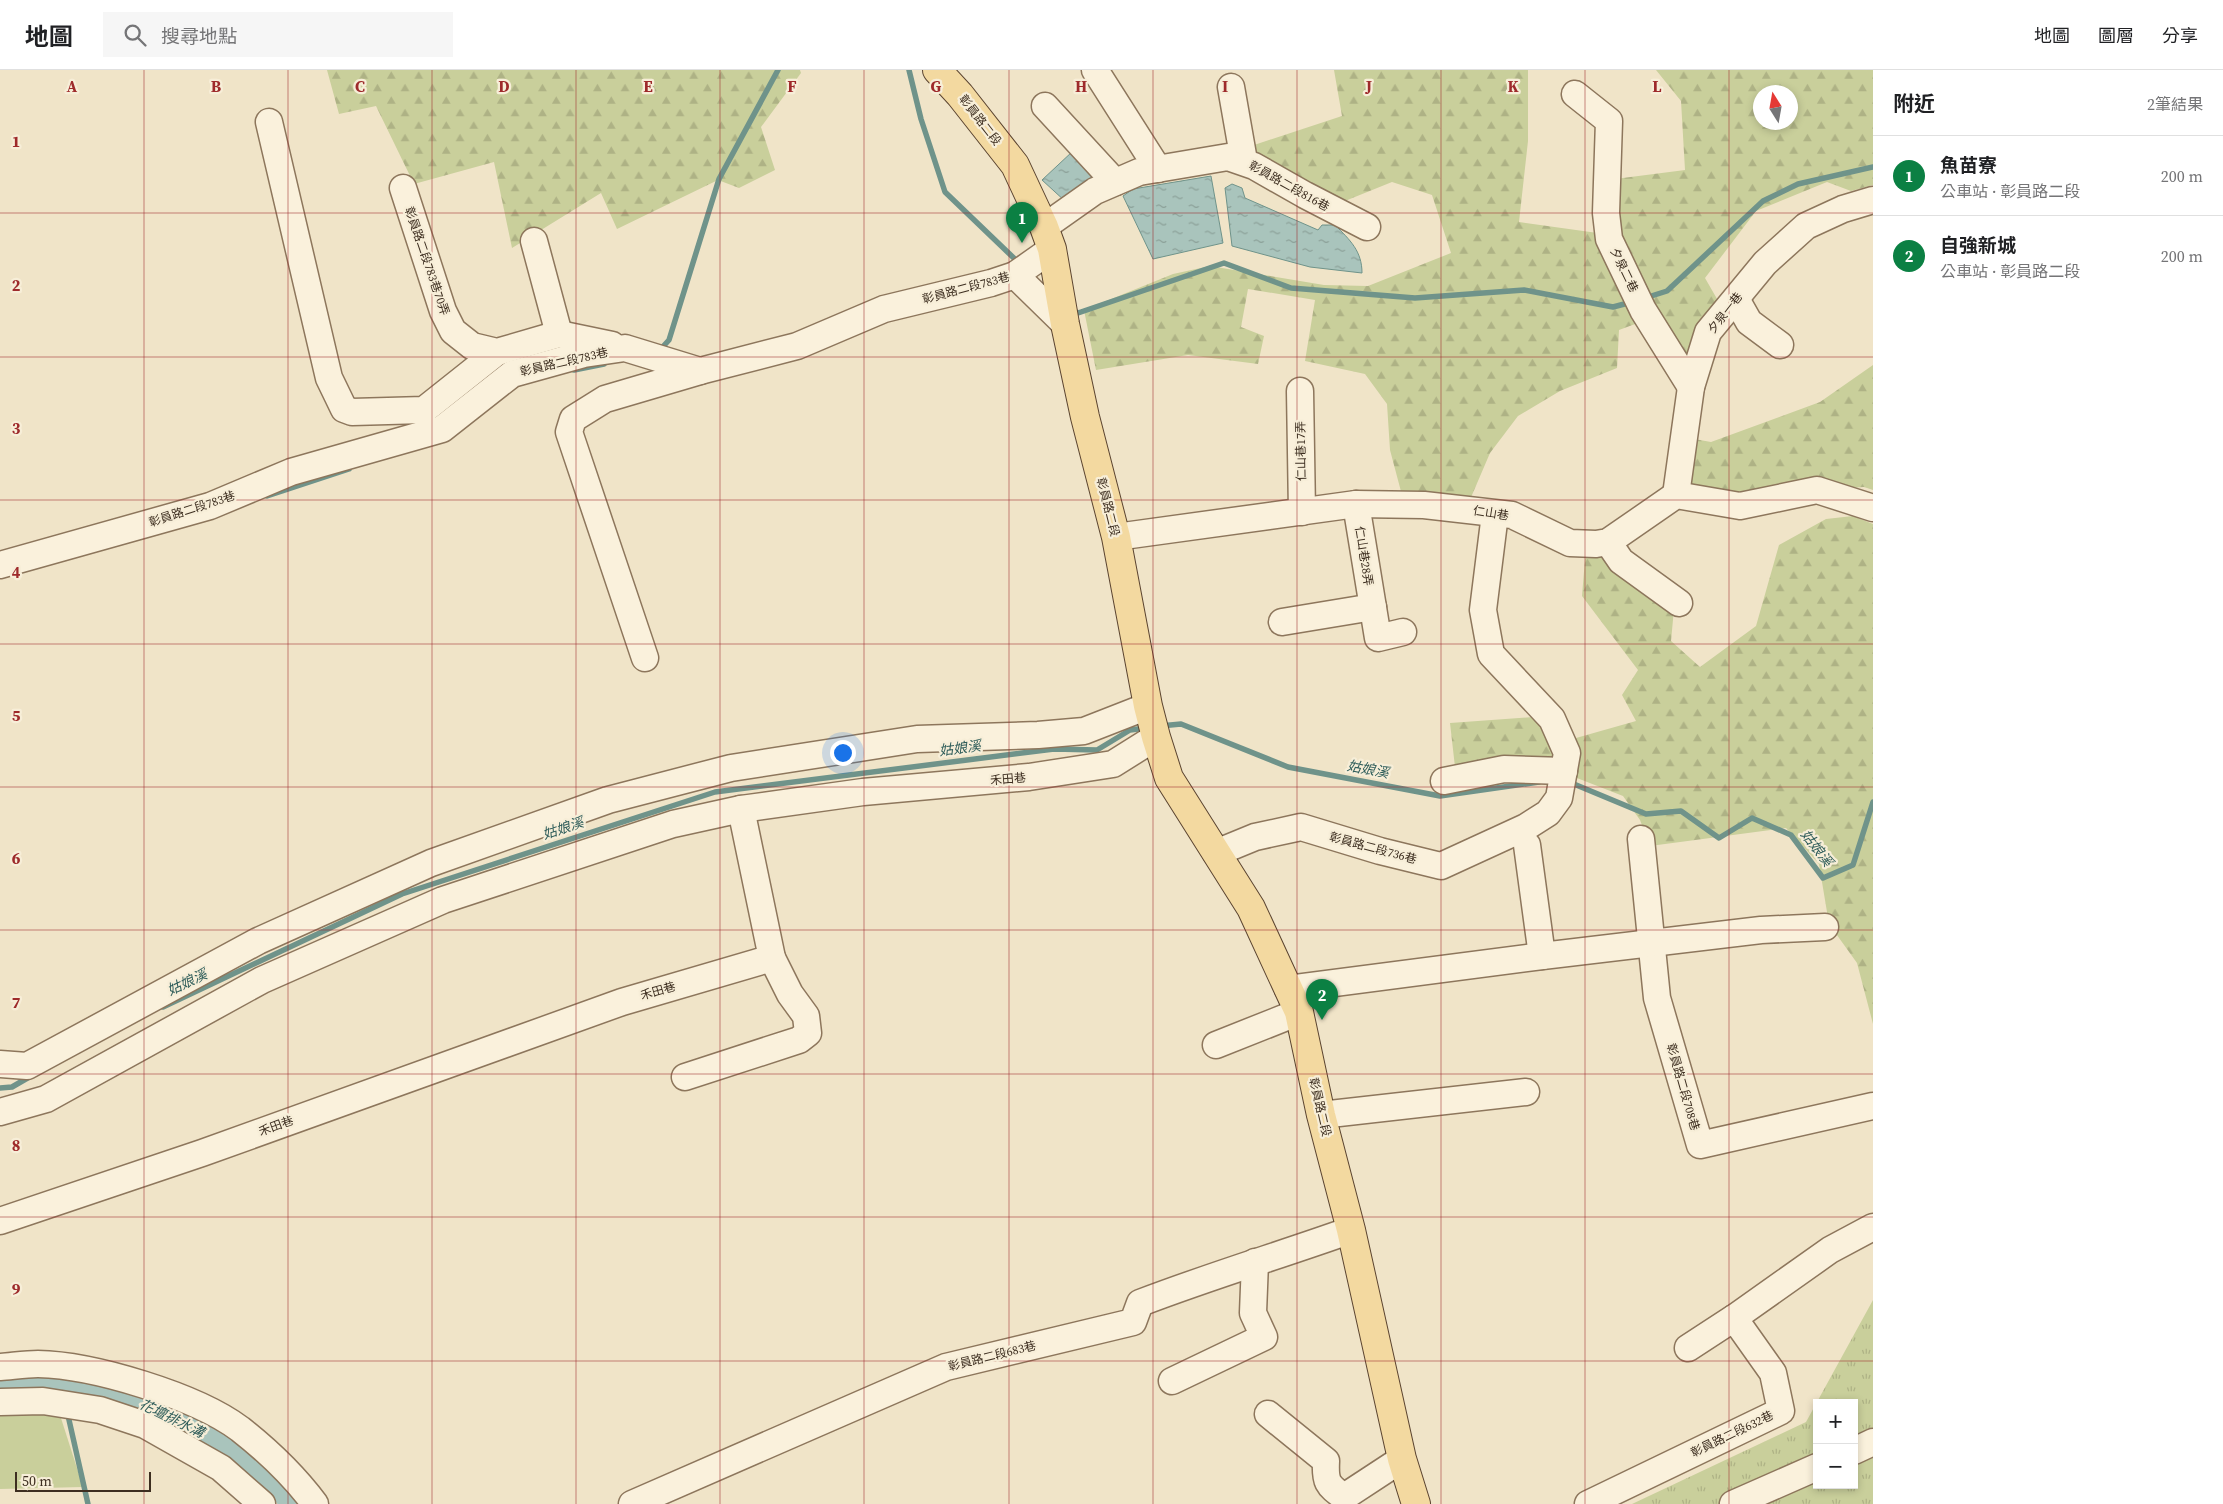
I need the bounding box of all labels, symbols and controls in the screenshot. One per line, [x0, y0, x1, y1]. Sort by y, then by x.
search box [103, 12, 453, 57]
text: 地圖 [25, 20, 73, 53]
icon: search [121, 21, 149, 49]
text: 搜尋地點 [161, 23, 237, 49]
text: 地圖 [2034, 23, 2070, 48]
text: 圖層 [2098, 23, 2134, 48]
text: 分享 [2162, 23, 2198, 48]
text: A [67, 75, 78, 97]
text: B [211, 75, 222, 97]
text: C [355, 75, 365, 97]
text: D [498, 75, 510, 97]
text: E [643, 75, 653, 97]
text: F [787, 75, 797, 97]
text: G [931, 75, 942, 97]
text: H [1075, 75, 1087, 97]
text: I [1222, 75, 1228, 97]
text: J [1365, 75, 1372, 97]
text: K [1507, 75, 1519, 97]
text: L [1652, 75, 1662, 97]
north arrow [1753, 85, 1798, 130]
text: 附近 [1893, 89, 1935, 118]
street label: 彰員路二段 [955, 91, 1005, 149]
text: 2筆結果 [2147, 93, 2203, 115]
text: 1 [12, 130, 20, 152]
text: 魚苗寮 [1940, 152, 1997, 178]
street label: 彰員路二段816巷 [1246, 157, 1332, 215]
text: 1 [1905, 165, 1913, 187]
text: 200 m [2161, 165, 2203, 187]
text: 公車站 · 彰員路二段 [1940, 180, 2080, 202]
pin: 1 [1006, 202, 1038, 243]
street label: 彰員路二段783巷70弄 [401, 204, 453, 318]
text: 自強新城 [1940, 232, 2016, 258]
street label: 夕泉二巷 [1606, 245, 1642, 295]
text: 2 [1905, 245, 1913, 267]
text: 200 m [2161, 245, 2203, 267]
text: 公車站 · 彰員路二段 [1940, 260, 2080, 282]
street label: 彰員路二段783巷 [920, 269, 1012, 307]
text: 2 [12, 274, 21, 296]
street label: 夕泉一巷 [1704, 289, 1746, 337]
street label: 彰員路二段783巷 [518, 344, 610, 380]
text: 3 [12, 417, 21, 439]
street label: 仁山巷17弄 [1292, 421, 1310, 481]
street label: 彰員路二段 [1093, 476, 1123, 538]
street label: 彰員路二段783巷 [147, 487, 237, 531]
street label: 仁山巷 [1472, 502, 1510, 524]
street label: 仁山巷28弄 [1351, 525, 1377, 587]
text: 4 [12, 561, 21, 583]
text: 5 [12, 704, 21, 726]
water label: 姑娘溪 [938, 735, 984, 760]
your location [830, 740, 856, 766]
water label: 姑娘溪 [1345, 755, 1392, 783]
street label: 禾田巷 [989, 769, 1027, 789]
water label: 姑娘溪 [540, 811, 588, 844]
water label: 姑娘溪 [1796, 825, 1839, 872]
street label: 彰員路二段736巷 [1327, 829, 1419, 867]
text: 6 [12, 847, 21, 869]
water label: 姑娘溪 [164, 963, 212, 1000]
street label: 禾田巷 [638, 978, 678, 1004]
pin: 2 [1306, 979, 1338, 1020]
text: 7 [12, 991, 21, 1013]
street label: 彰員路二段708巷 [1663, 1042, 1703, 1132]
street label: 彰員路二段 [1305, 1076, 1335, 1138]
street label: 禾田巷 [256, 1112, 296, 1140]
text: 8 [12, 1134, 20, 1156]
text: 9 [12, 1278, 21, 1300]
street label: 彰員路二段683巷 [946, 1337, 1038, 1375]
water label: 花壇排水溝 [136, 1394, 210, 1443]
map controls [1813, 1399, 1858, 1489]
button: + [1813, 1399, 1858, 1444]
street label: 彰員路二段632巷 [1688, 1407, 1776, 1461]
button: − [1813, 1444, 1858, 1489]
scale bar [15, 1469, 151, 1492]
text: 50 m [22, 1471, 52, 1491]

